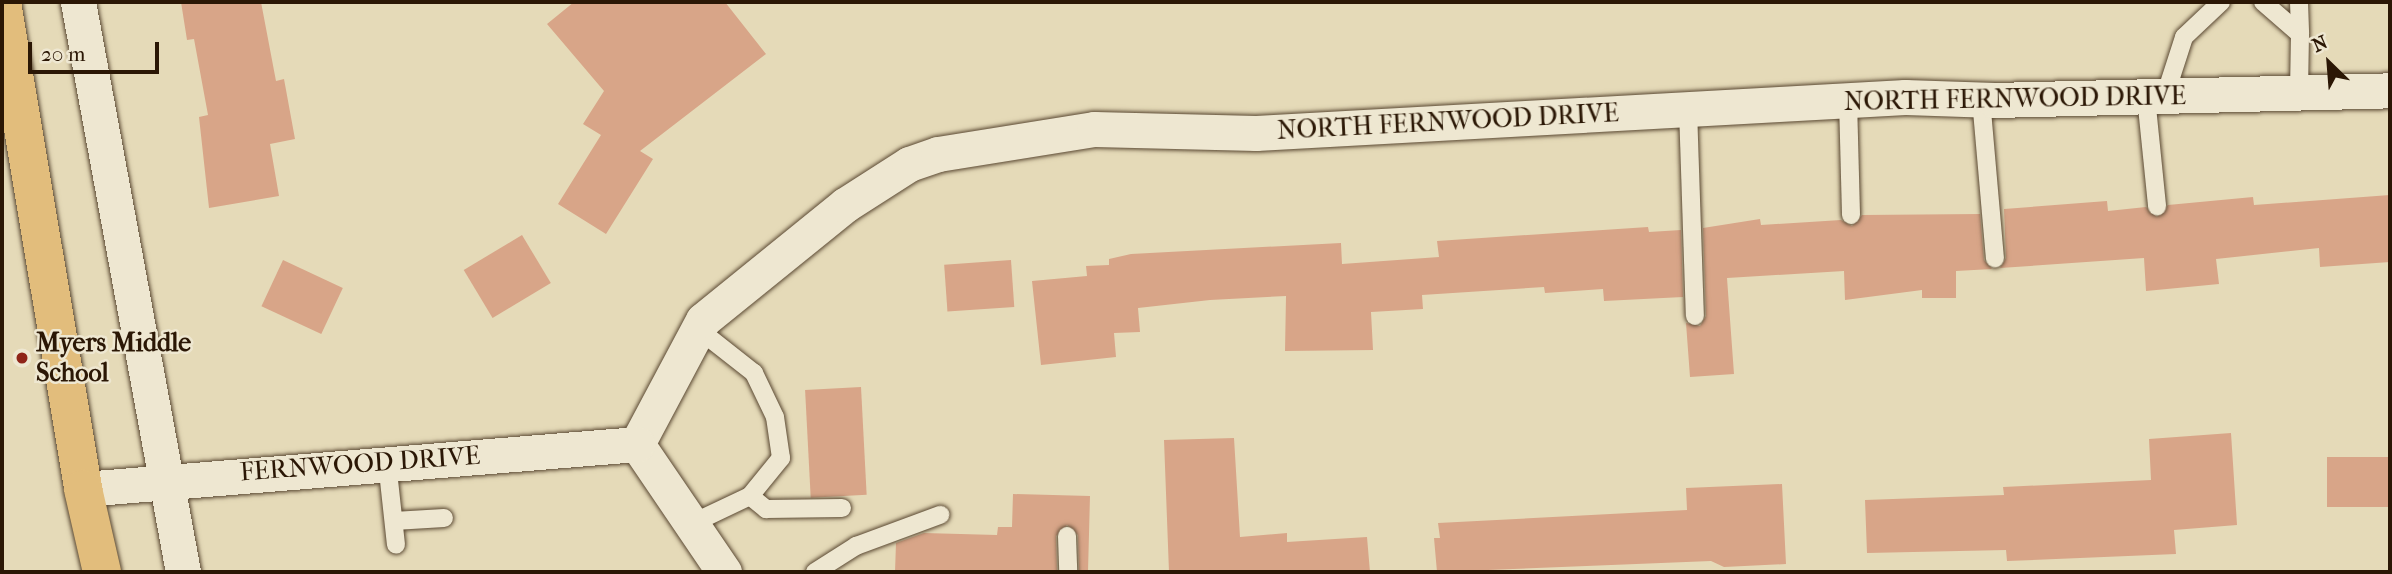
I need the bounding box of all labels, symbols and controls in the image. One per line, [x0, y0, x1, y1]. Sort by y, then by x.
scale bar [32, 28, 163, 72]
north arrow [2294, 28, 2364, 98]
text: N [2309, 31, 2331, 57]
text: 20 m [41, 42, 85, 66]
street label: NORTH FERNWOOD DRIVE [1844, 80, 2186, 118]
street label: NORTH FERNWOOD DRIVE [1276, 97, 1620, 147]
place label: Myers Middle School [36, 327, 191, 388]
marker: Myers Middle School [14, 350, 30, 366]
street label: FERNWOOD DRIVE [239, 440, 481, 488]

